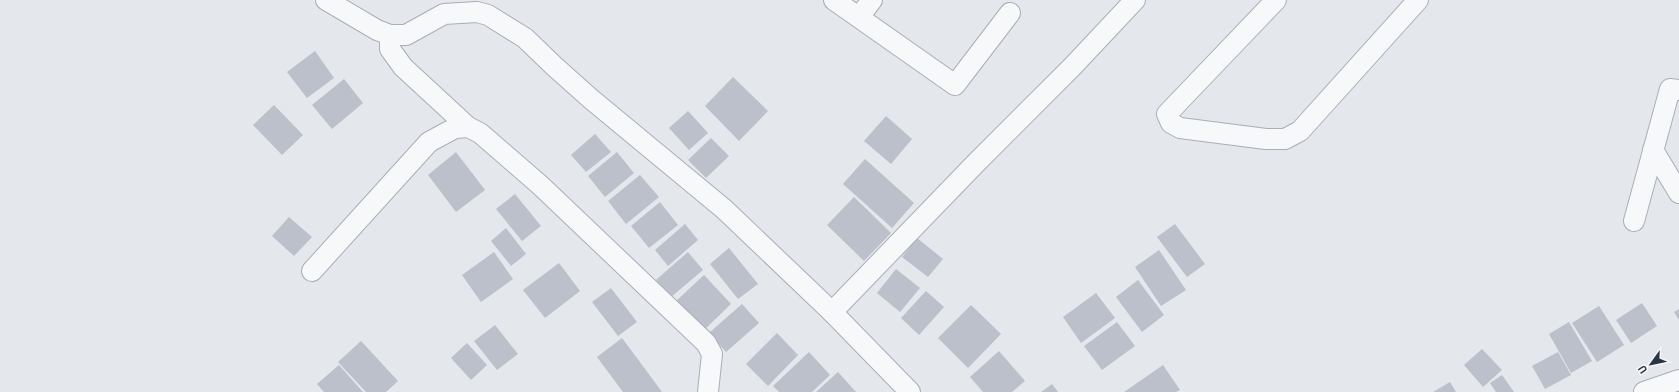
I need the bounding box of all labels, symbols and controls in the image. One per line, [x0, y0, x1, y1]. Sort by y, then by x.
north arrow [1631, 344, 1671, 384]
text: U [1635, 363, 1650, 376]

